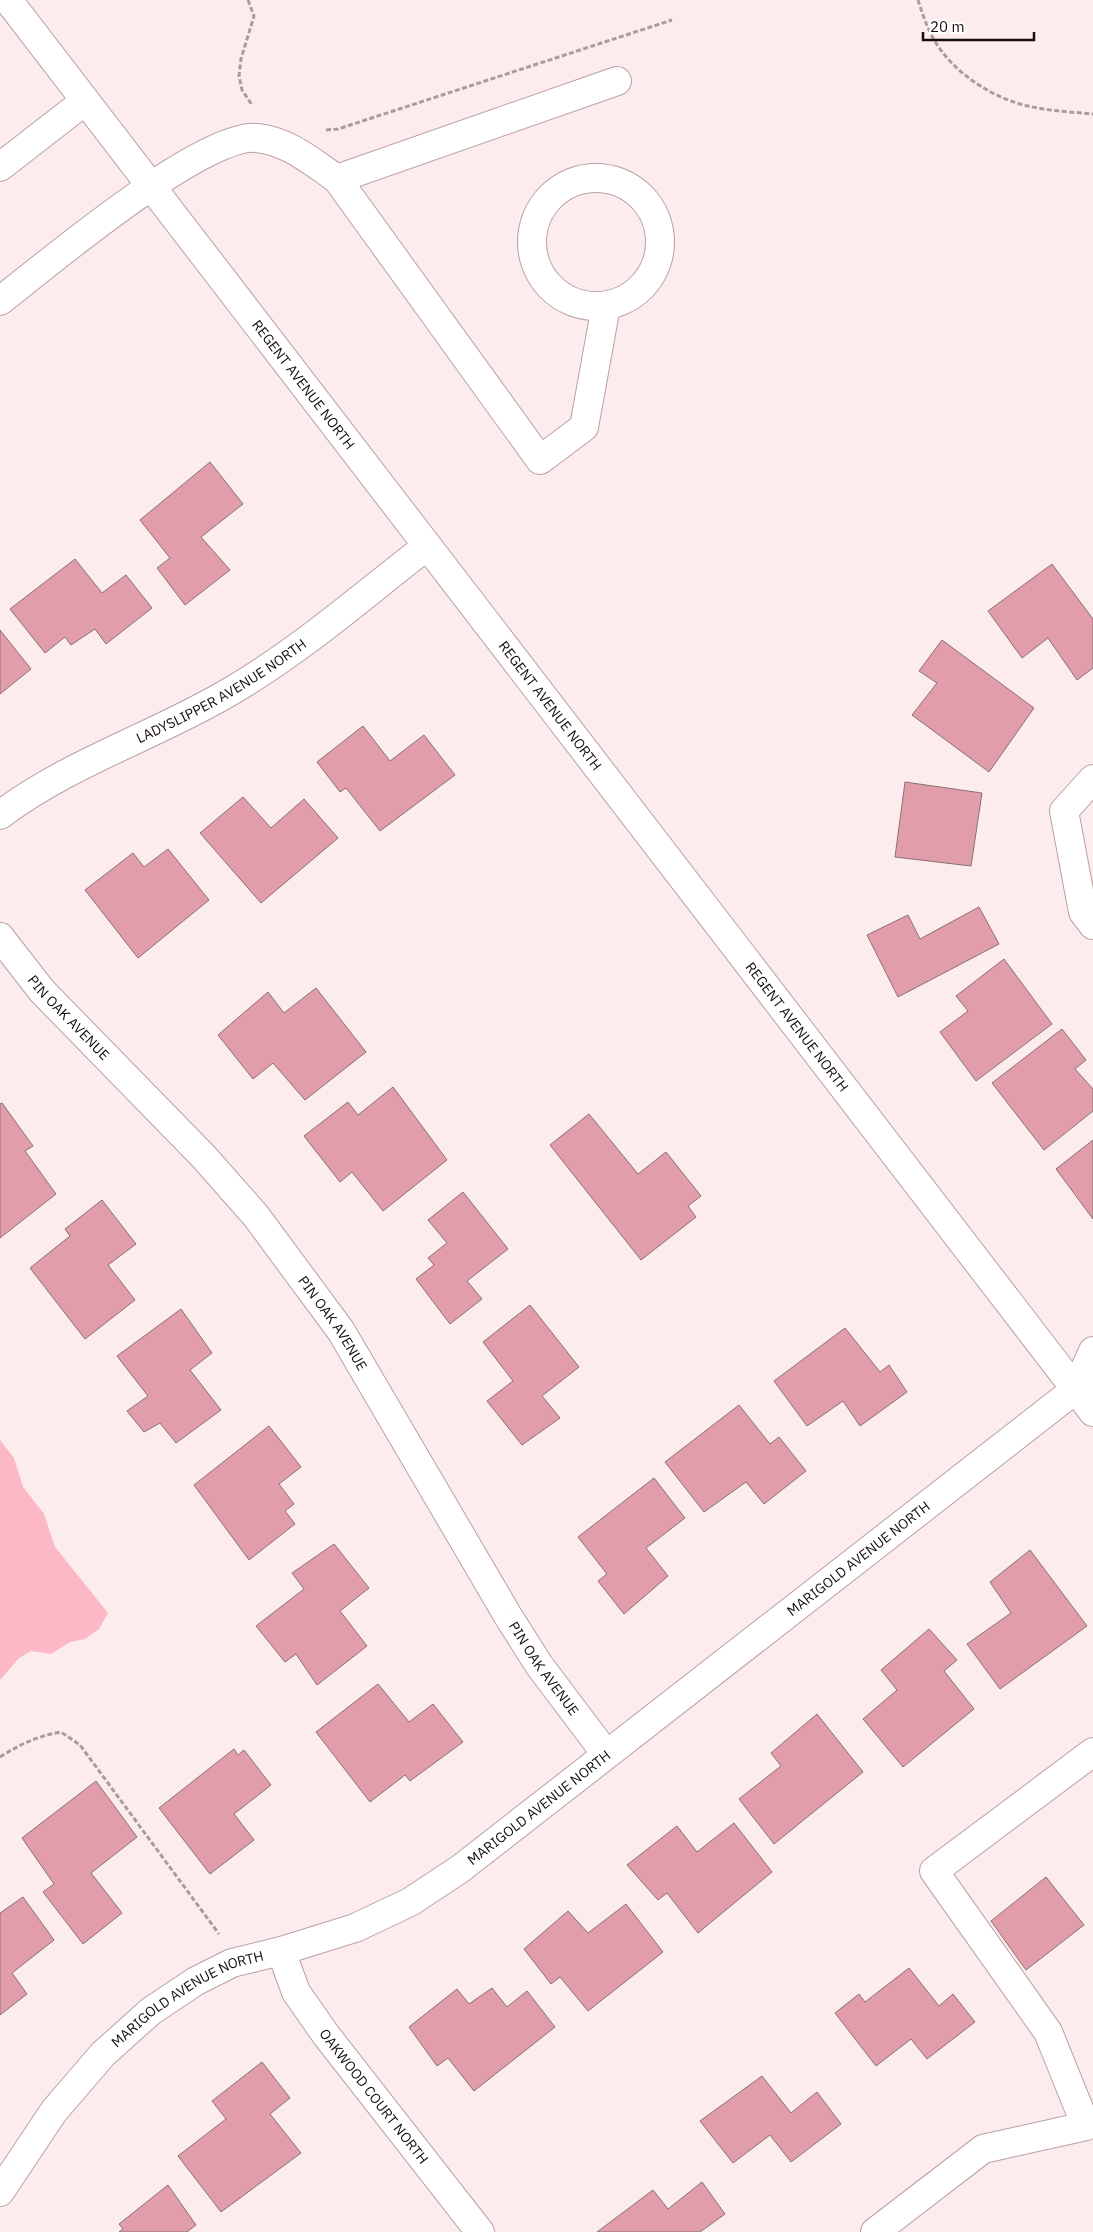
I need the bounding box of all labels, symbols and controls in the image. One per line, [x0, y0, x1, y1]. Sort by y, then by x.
scale bar [923, 10, 1034, 42]
text: 20 m [930, 17, 965, 36]
street label: REGENT AVENUE NORTH [248, 316, 359, 453]
street label: LADYSLIPPER AVENUE NORTH [133, 635, 310, 747]
street label: REGENT AVENUE NORTH [495, 637, 606, 774]
street label: REGENT AVENUE NORTH [742, 958, 853, 1095]
street label: PIN OAK AVENUE [24, 971, 113, 1064]
street label: PIN OAK AVENUE [294, 1272, 371, 1374]
street label: MARIGOLD AVENUE NORTH [783, 1497, 934, 1620]
street label: PIN OAK AVENUE [505, 1618, 583, 1719]
street label: MARIGOLD AVENUE NORTH [464, 1746, 614, 1869]
street label: MARIGOLD AVENUE NORTH [108, 1947, 265, 2051]
street label: OAKWOOD COURT NORTH [315, 2025, 432, 2168]

